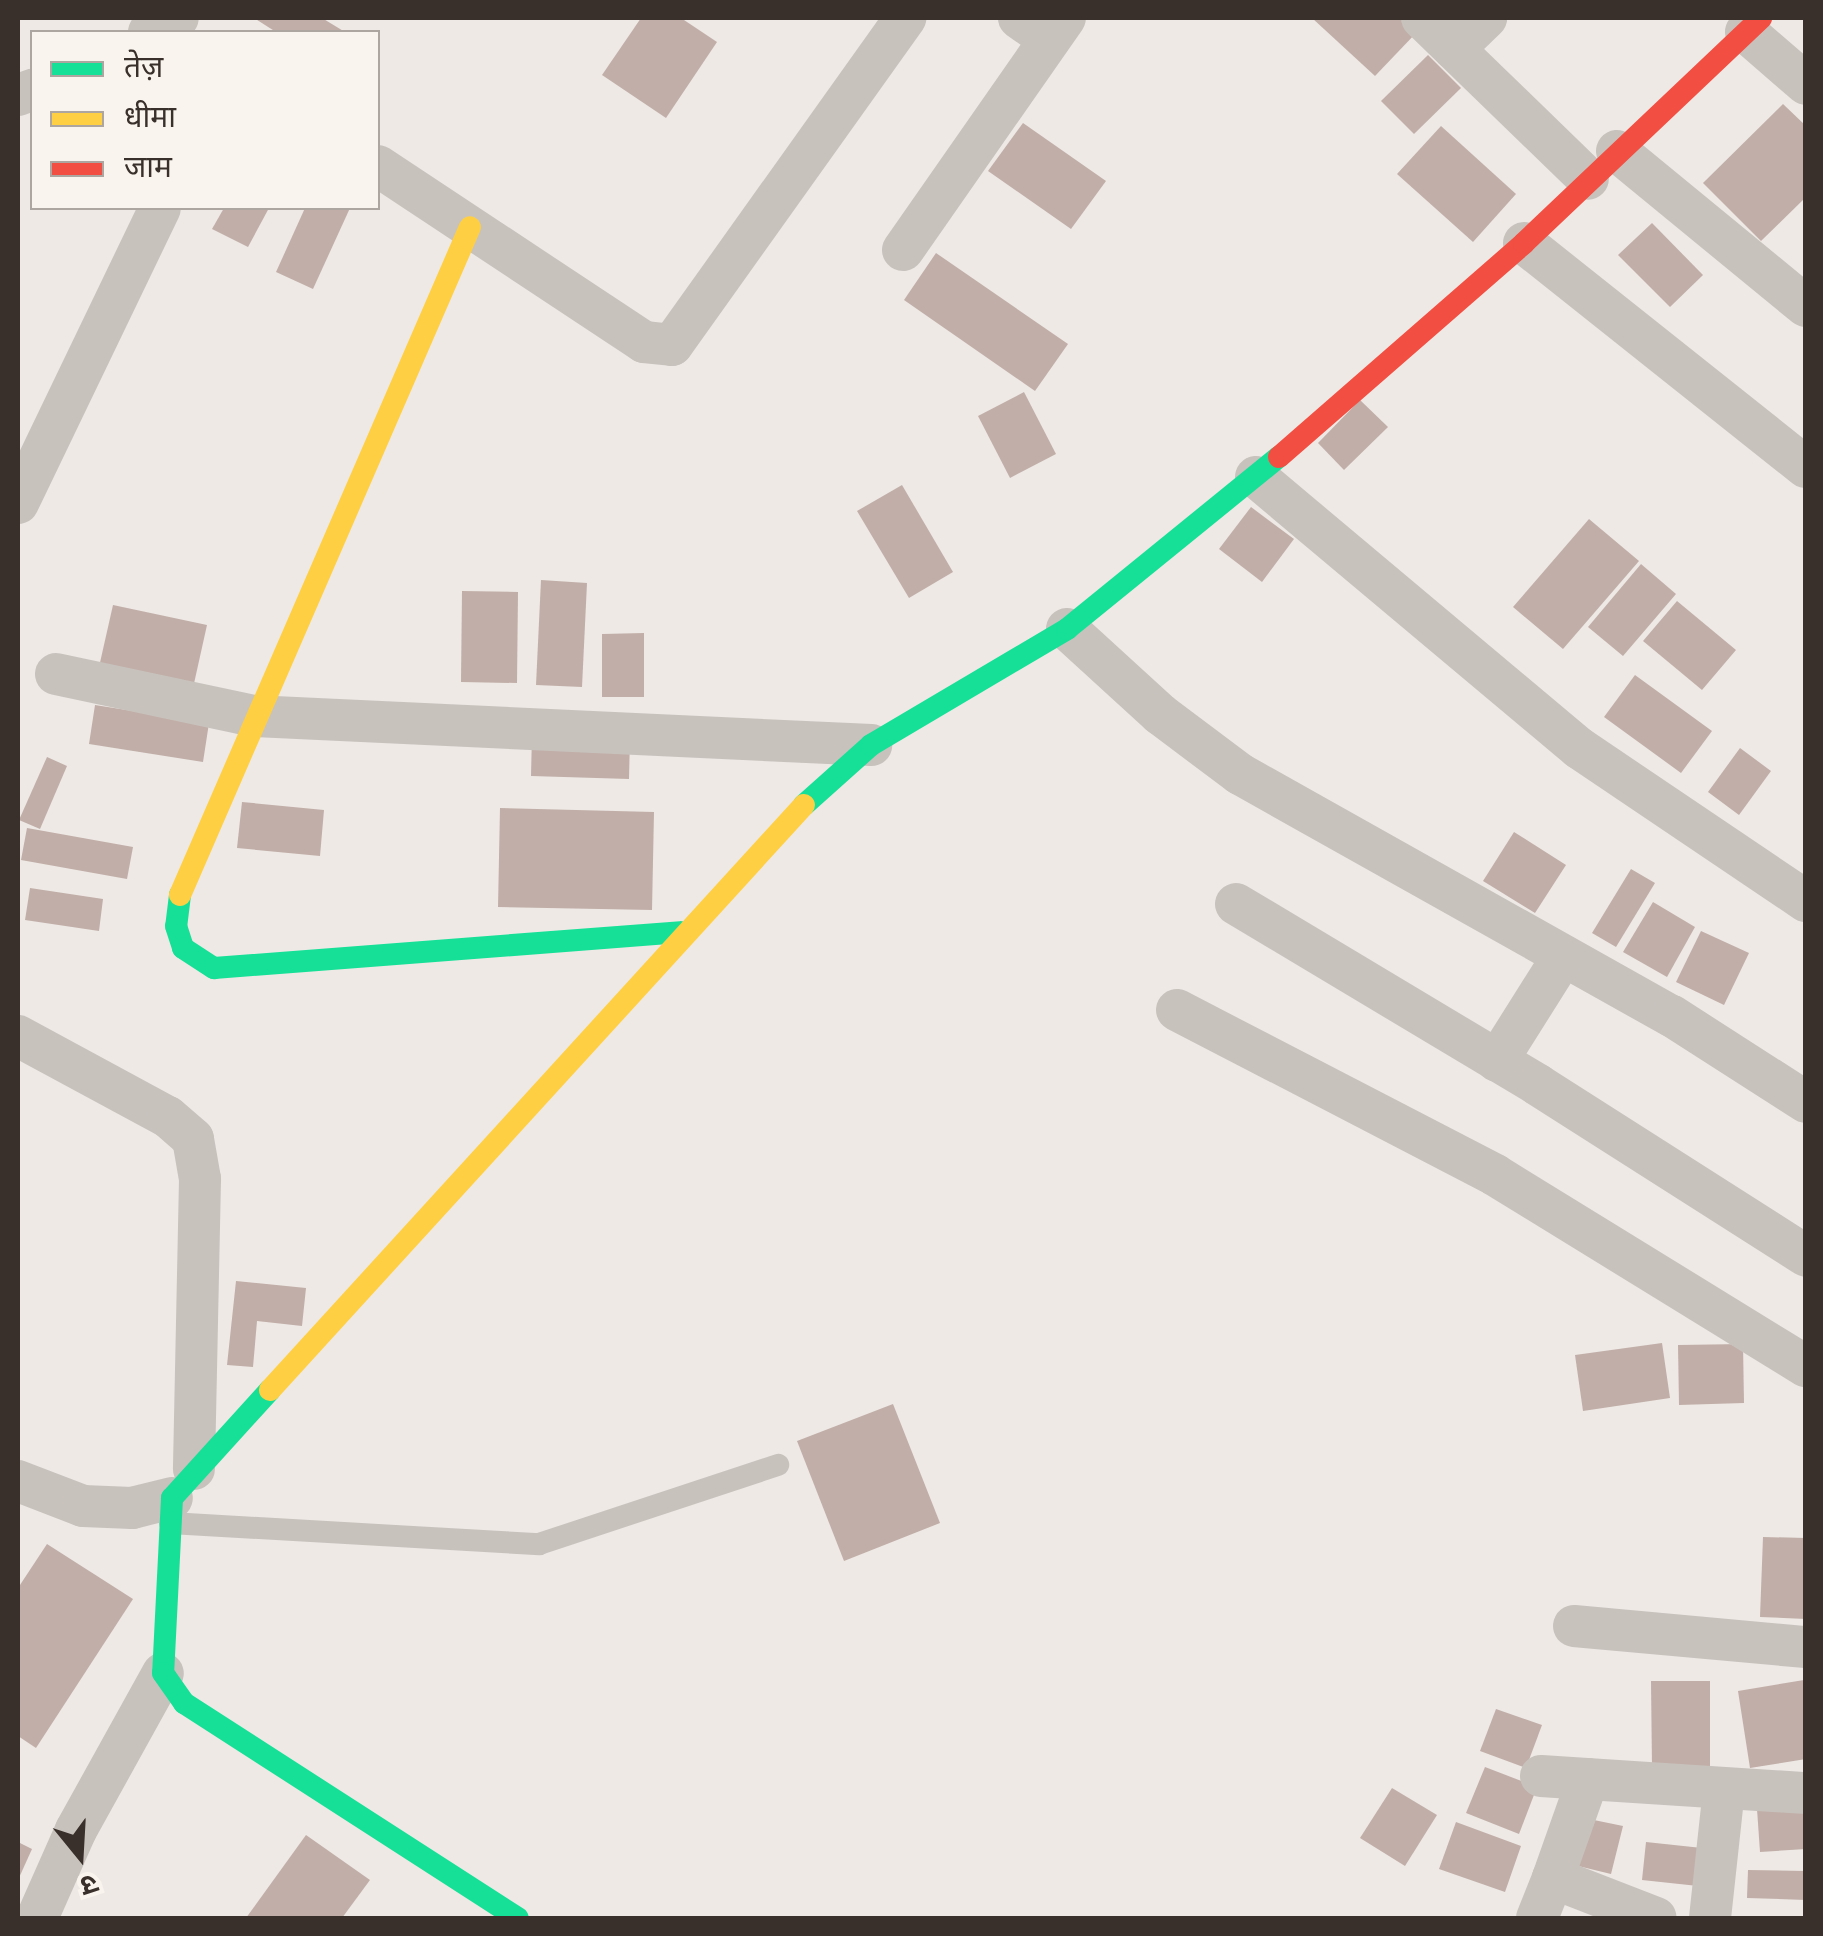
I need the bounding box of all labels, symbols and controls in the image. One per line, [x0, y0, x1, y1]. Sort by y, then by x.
legend [30, 30, 380, 210]
text: तेज़ [124, 49, 163, 84]
text: धीमा [124, 99, 176, 134]
text: जाम [124, 149, 172, 184]
north arrow [30, 1806, 130, 1906]
text: उ [77, 1867, 102, 1903]

